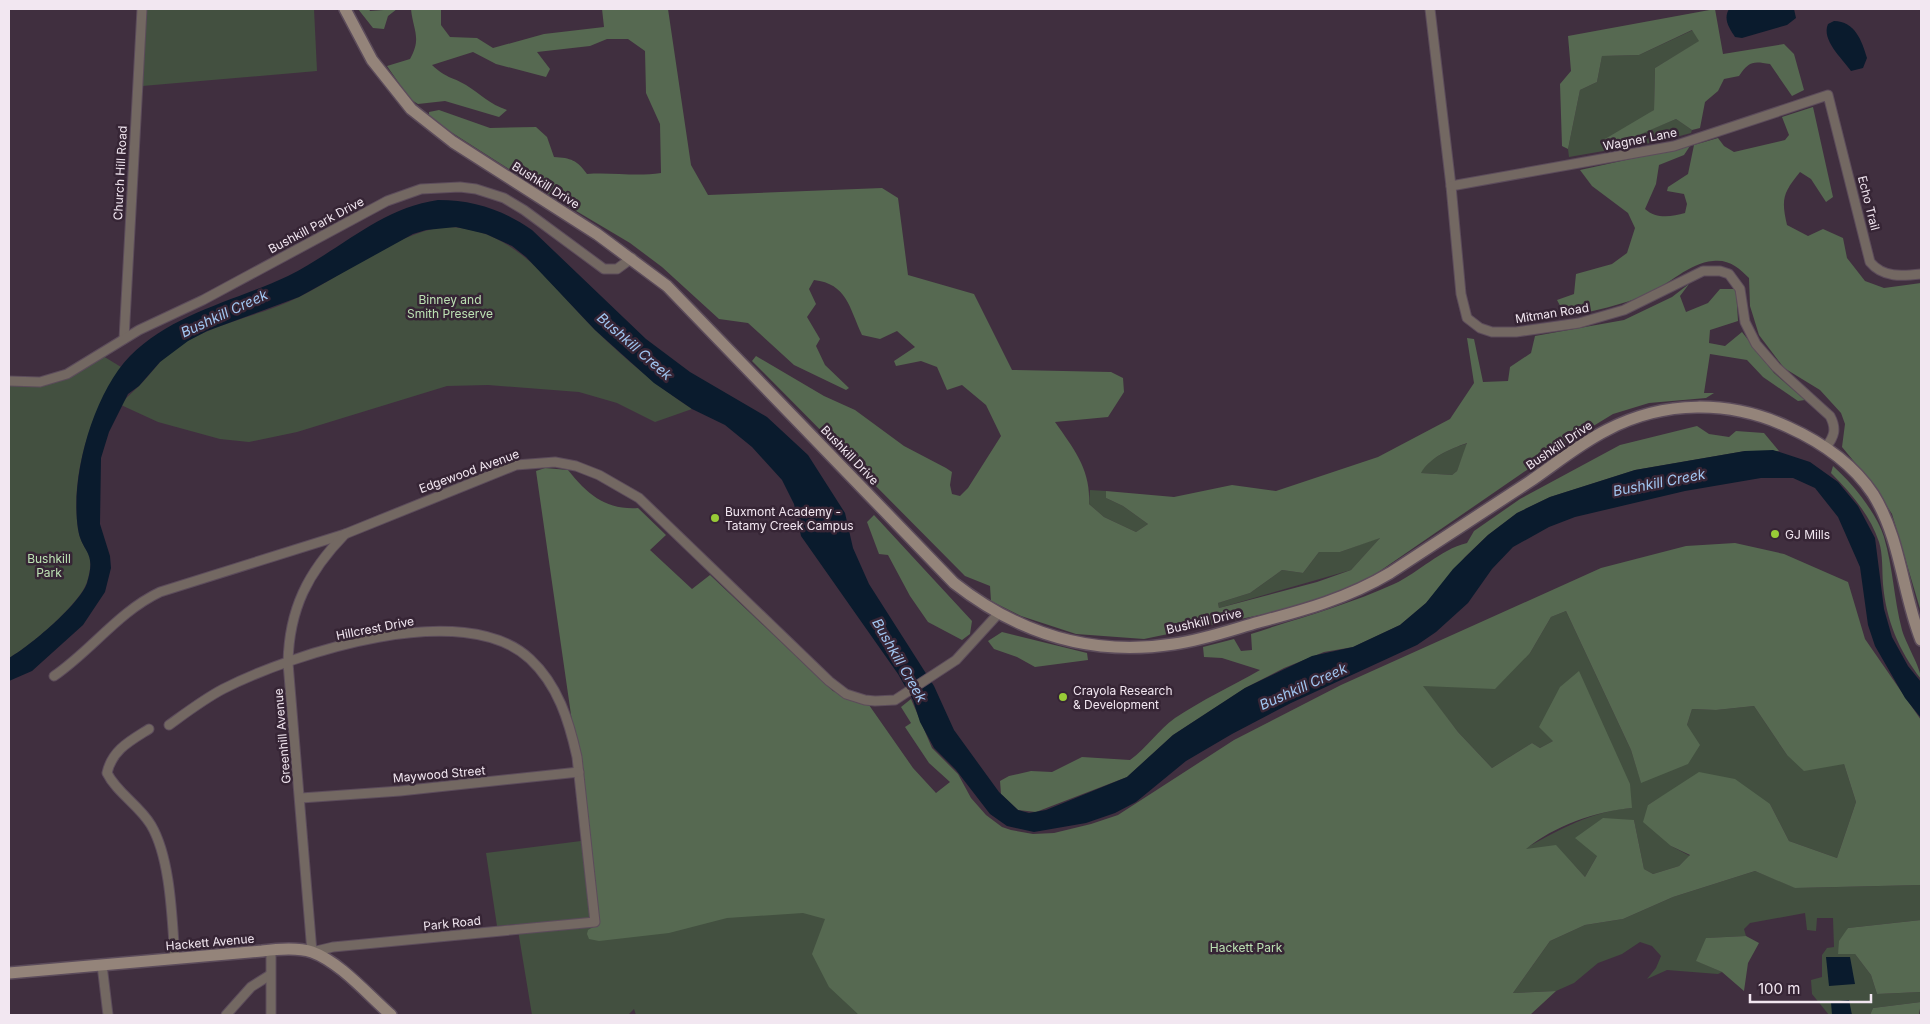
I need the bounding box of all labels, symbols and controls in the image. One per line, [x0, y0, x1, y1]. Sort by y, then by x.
street label: Wagner Lane [1602, 124, 1678, 154]
street label: Church Hill Road [110, 125, 130, 221]
street label: Bushkill Drive [509, 158, 583, 212]
street label: Echo Trail [1855, 174, 1883, 232]
street label: Bushkill Park Drive [266, 194, 366, 256]
water label: Bushkill Creek [178, 285, 270, 341]
park label: Binney and Smith Preserve [407, 292, 493, 321]
street label: Mitman Road [1514, 300, 1590, 326]
water label: Bushkill Creek [594, 309, 676, 383]
street label: Bushkill Drive [1523, 417, 1595, 473]
street label: Bushkill Drive [818, 422, 882, 488]
street label: Edgewood Avenue [417, 446, 521, 496]
water label: Bushkill Creek [1611, 465, 1707, 499]
place label: Buxmont Academy - Tatamy Creek Campus [725, 504, 854, 533]
marker: Buxmont Academy - Tatamy Creek Campus [709, 512, 721, 524]
place label: GJ Mills [1785, 527, 1830, 542]
marker: GJ Mills [1769, 528, 1781, 540]
park label: Bushkill Park [27, 551, 71, 580]
street label: Bushkill Drive [1165, 605, 1243, 637]
street label: Hillcrest Drive [335, 613, 415, 643]
water label: Bushkill Creek [869, 615, 931, 705]
water label: Bushkill Creek [1257, 659, 1350, 713]
place label: Crayola Research & Development [1073, 683, 1173, 712]
street label: Greenhill Avenue [270, 688, 294, 784]
marker: Crayola Research & Development [1057, 691, 1069, 703]
street label: Maywood Street [392, 762, 486, 786]
street label: Park Road [422, 913, 482, 933]
street label: Hackett Avenue [165, 931, 255, 953]
park label: Hackett Park [1210, 940, 1283, 955]
scale bar [1750, 972, 1871, 1004]
text: 100 m [1758, 979, 1800, 998]

